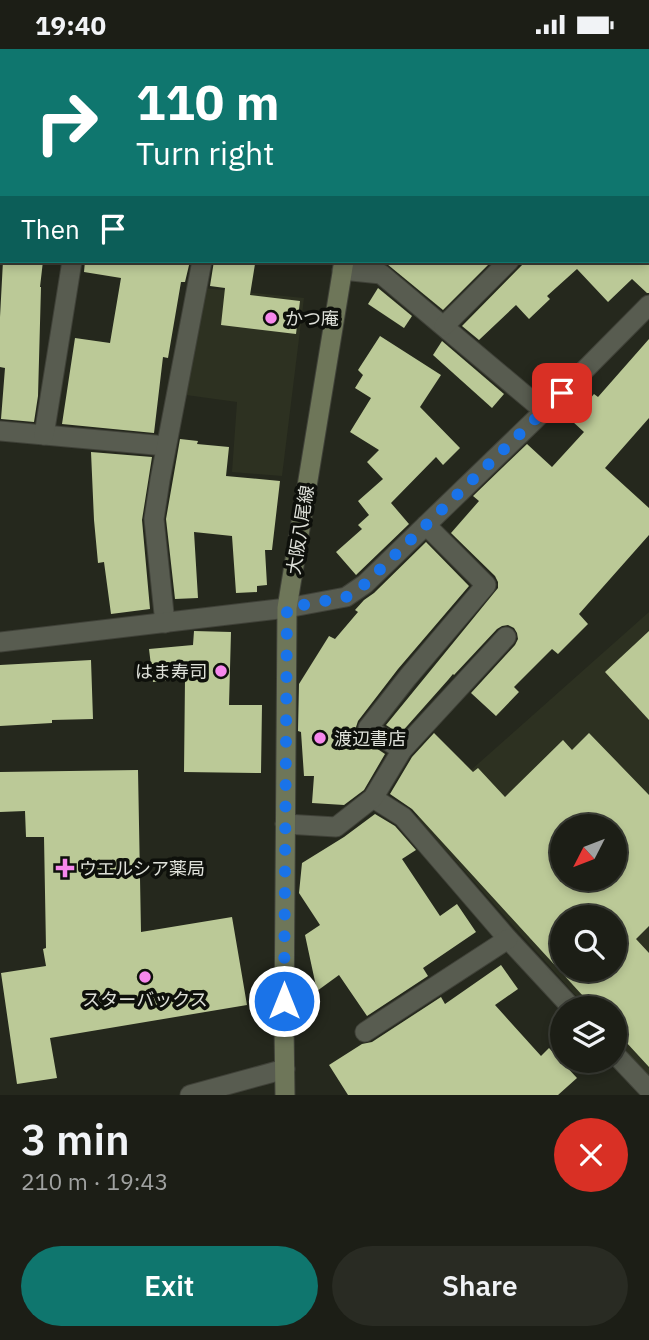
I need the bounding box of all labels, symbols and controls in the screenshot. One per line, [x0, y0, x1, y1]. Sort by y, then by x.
text: 19:40 [35, 8, 106, 42]
text: 110 m [136, 70, 280, 133]
icon: right [21, 77, 112, 168]
text: Turn right [136, 132, 274, 174]
icon: arrive [94, 210, 132, 248]
text: Then [21, 212, 80, 246]
place label: かつ庵 [285, 307, 339, 330]
marker: かつ庵 [263, 310, 279, 326]
pin [532, 363, 592, 423]
icon: arrive [543, 374, 581, 412]
street label: 大阪八尾線 [282, 484, 318, 576]
place label: はま寿司 [135, 660, 207, 683]
marker: はま寿司 [213, 663, 229, 679]
place label: 渡辺書店 [334, 727, 406, 750]
marker: 渡辺書店 [312, 730, 328, 746]
north arrow [550, 814, 626, 891]
map controls [550, 814, 627, 1073]
place label: ウエルシア薬局 [79, 857, 205, 880]
marker: ウエルシア薬局 [57, 860, 73, 876]
button: search [550, 905, 627, 982]
position arrow [247, 964, 321, 1038]
marker: スターバックス [137, 969, 153, 985]
place label: スターバックス [82, 988, 208, 1011]
button: layers [550, 996, 627, 1073]
text: 3 min [21, 1112, 130, 1167]
button: close [554, 1118, 628, 1192]
text: 210 m · 19:43 [21, 1166, 168, 1196]
button: Exit [21, 1246, 318, 1326]
button: Share [332, 1246, 628, 1326]

